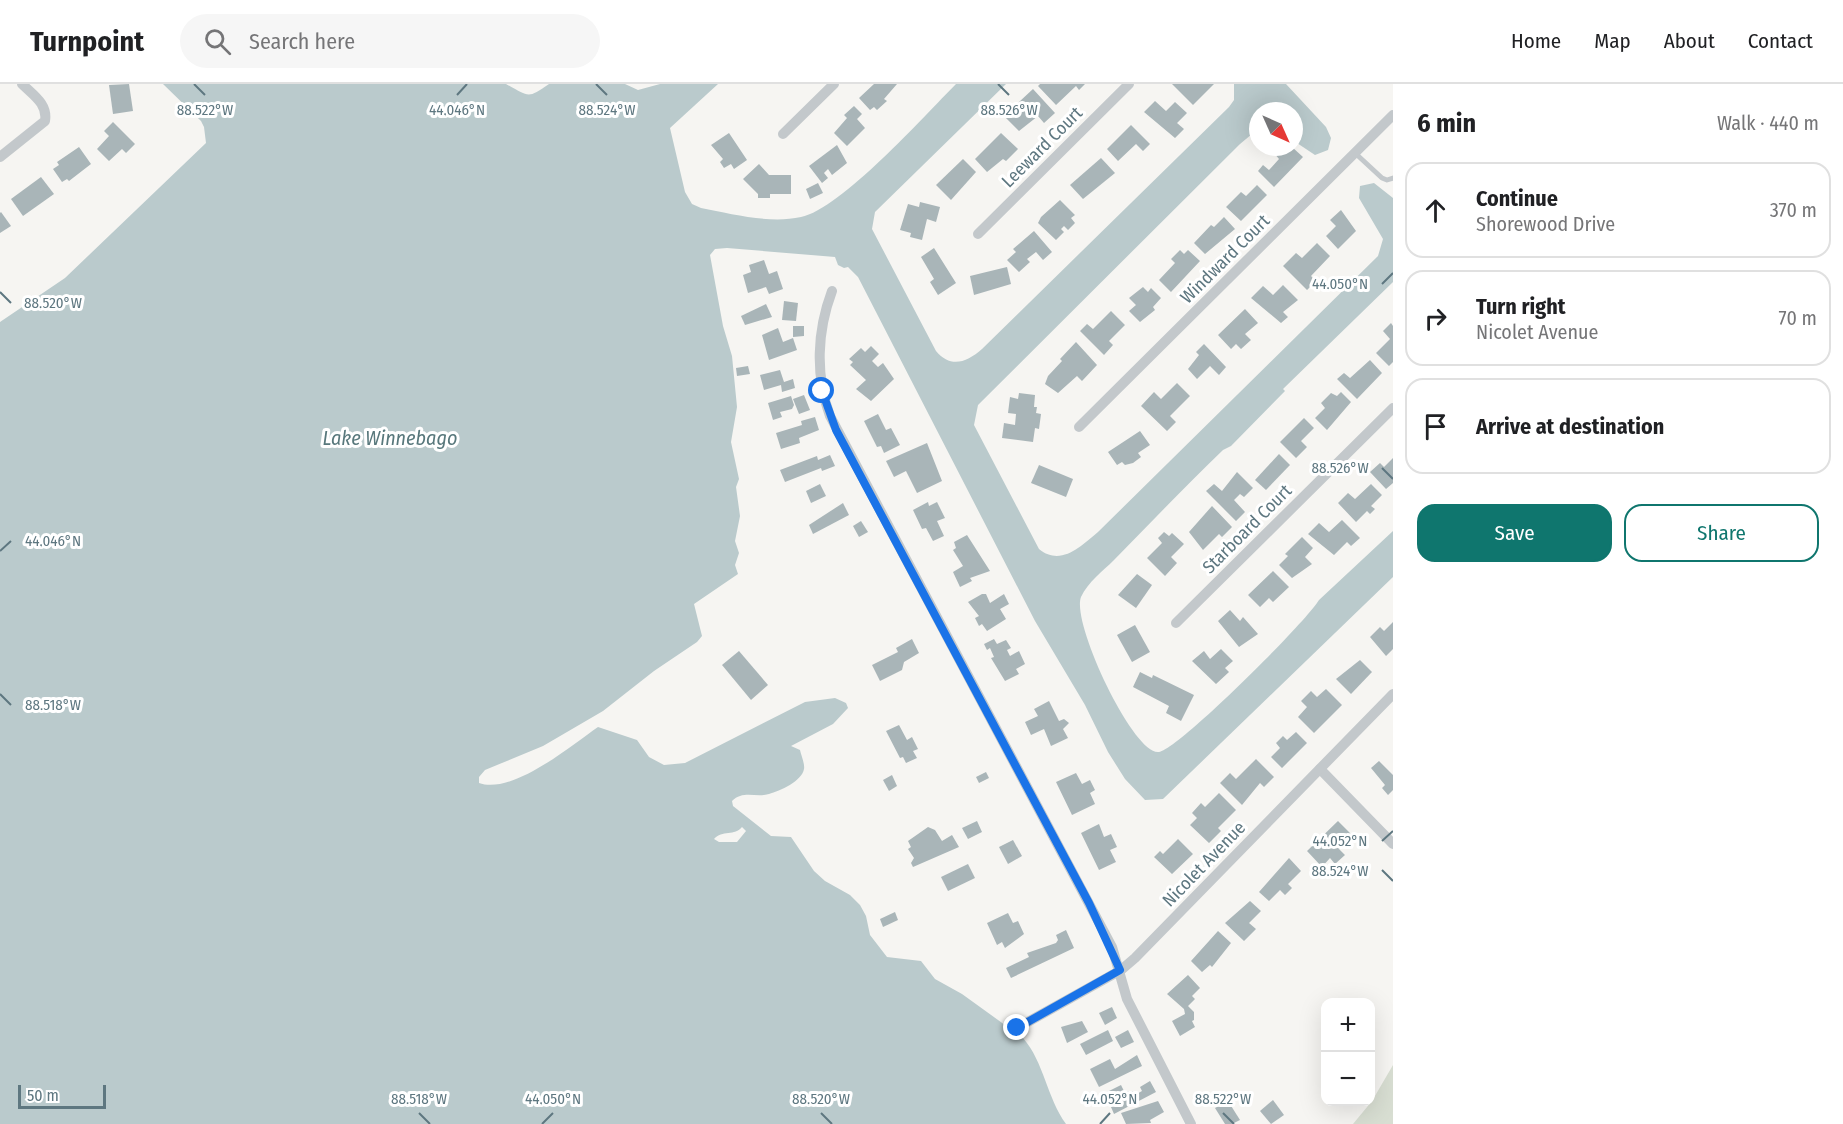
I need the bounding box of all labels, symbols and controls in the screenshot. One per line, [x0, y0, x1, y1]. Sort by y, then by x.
search box [180, 14, 600, 68]
text: Turnpoint [30, 25, 144, 58]
icon: search [201, 25, 234, 58]
text: Search here [249, 28, 355, 55]
text: Home [1511, 28, 1561, 54]
text: Map [1594, 28, 1631, 54]
text: About [1664, 28, 1715, 54]
text: Contact [1748, 28, 1813, 54]
text: 88.522°W [177, 101, 233, 119]
text: 44.046°N [429, 101, 485, 119]
text: 88.524°W [579, 101, 635, 119]
text: 88.526°W [980, 101, 1038, 119]
street label: Leeward Court [997, 102, 1087, 192]
north arrow [1249, 102, 1303, 156]
text: 6 min [1417, 108, 1476, 139]
text: Walk · 440 m [1717, 111, 1819, 135]
text: Continue [1476, 185, 1558, 212]
icon: ahead [1419, 194, 1452, 227]
text: 370 m [1770, 198, 1817, 222]
street label: Windward Court [1176, 210, 1274, 308]
text: Shorewood Drive [1476, 212, 1615, 236]
text: 44.050°N [1312, 275, 1368, 293]
text: Turn right [1476, 293, 1565, 320]
text: 88.520°W [24, 294, 82, 312]
icon: right [1419, 302, 1452, 335]
text: 70 m [1779, 306, 1817, 330]
text: Nicolet Avenue [1476, 320, 1598, 344]
route start [808, 377, 834, 403]
icon: arrive [1419, 410, 1452, 443]
text: Arrive at destination [1476, 413, 1664, 440]
water label: Lake Winnebago [323, 426, 457, 450]
text: 88.526°W [1311, 459, 1369, 477]
street label: Starboard Court [1198, 480, 1296, 578]
button: Save [1417, 504, 1612, 562]
button: Share [1624, 504, 1819, 562]
text: 44.046°N [25, 532, 81, 550]
text: 88.518°W [25, 696, 81, 714]
street label: Nicolet Avenue [1158, 817, 1250, 911]
text: 44.052°N [1313, 832, 1367, 850]
text: 88.524°W [1312, 862, 1368, 880]
map controls [1321, 998, 1375, 1106]
button: + [1321, 998, 1375, 1052]
route end [1003, 1014, 1029, 1040]
button: − [1321, 1052, 1375, 1106]
scale bar [18, 1082, 106, 1110]
text: 50 m [27, 1086, 59, 1105]
text: 88.518°W [391, 1090, 447, 1108]
text: 44.050°N [525, 1090, 581, 1108]
text: 88.520°W [792, 1090, 850, 1108]
text: 44.052°N [1083, 1090, 1137, 1108]
text: 88.522°W [1195, 1090, 1251, 1108]

